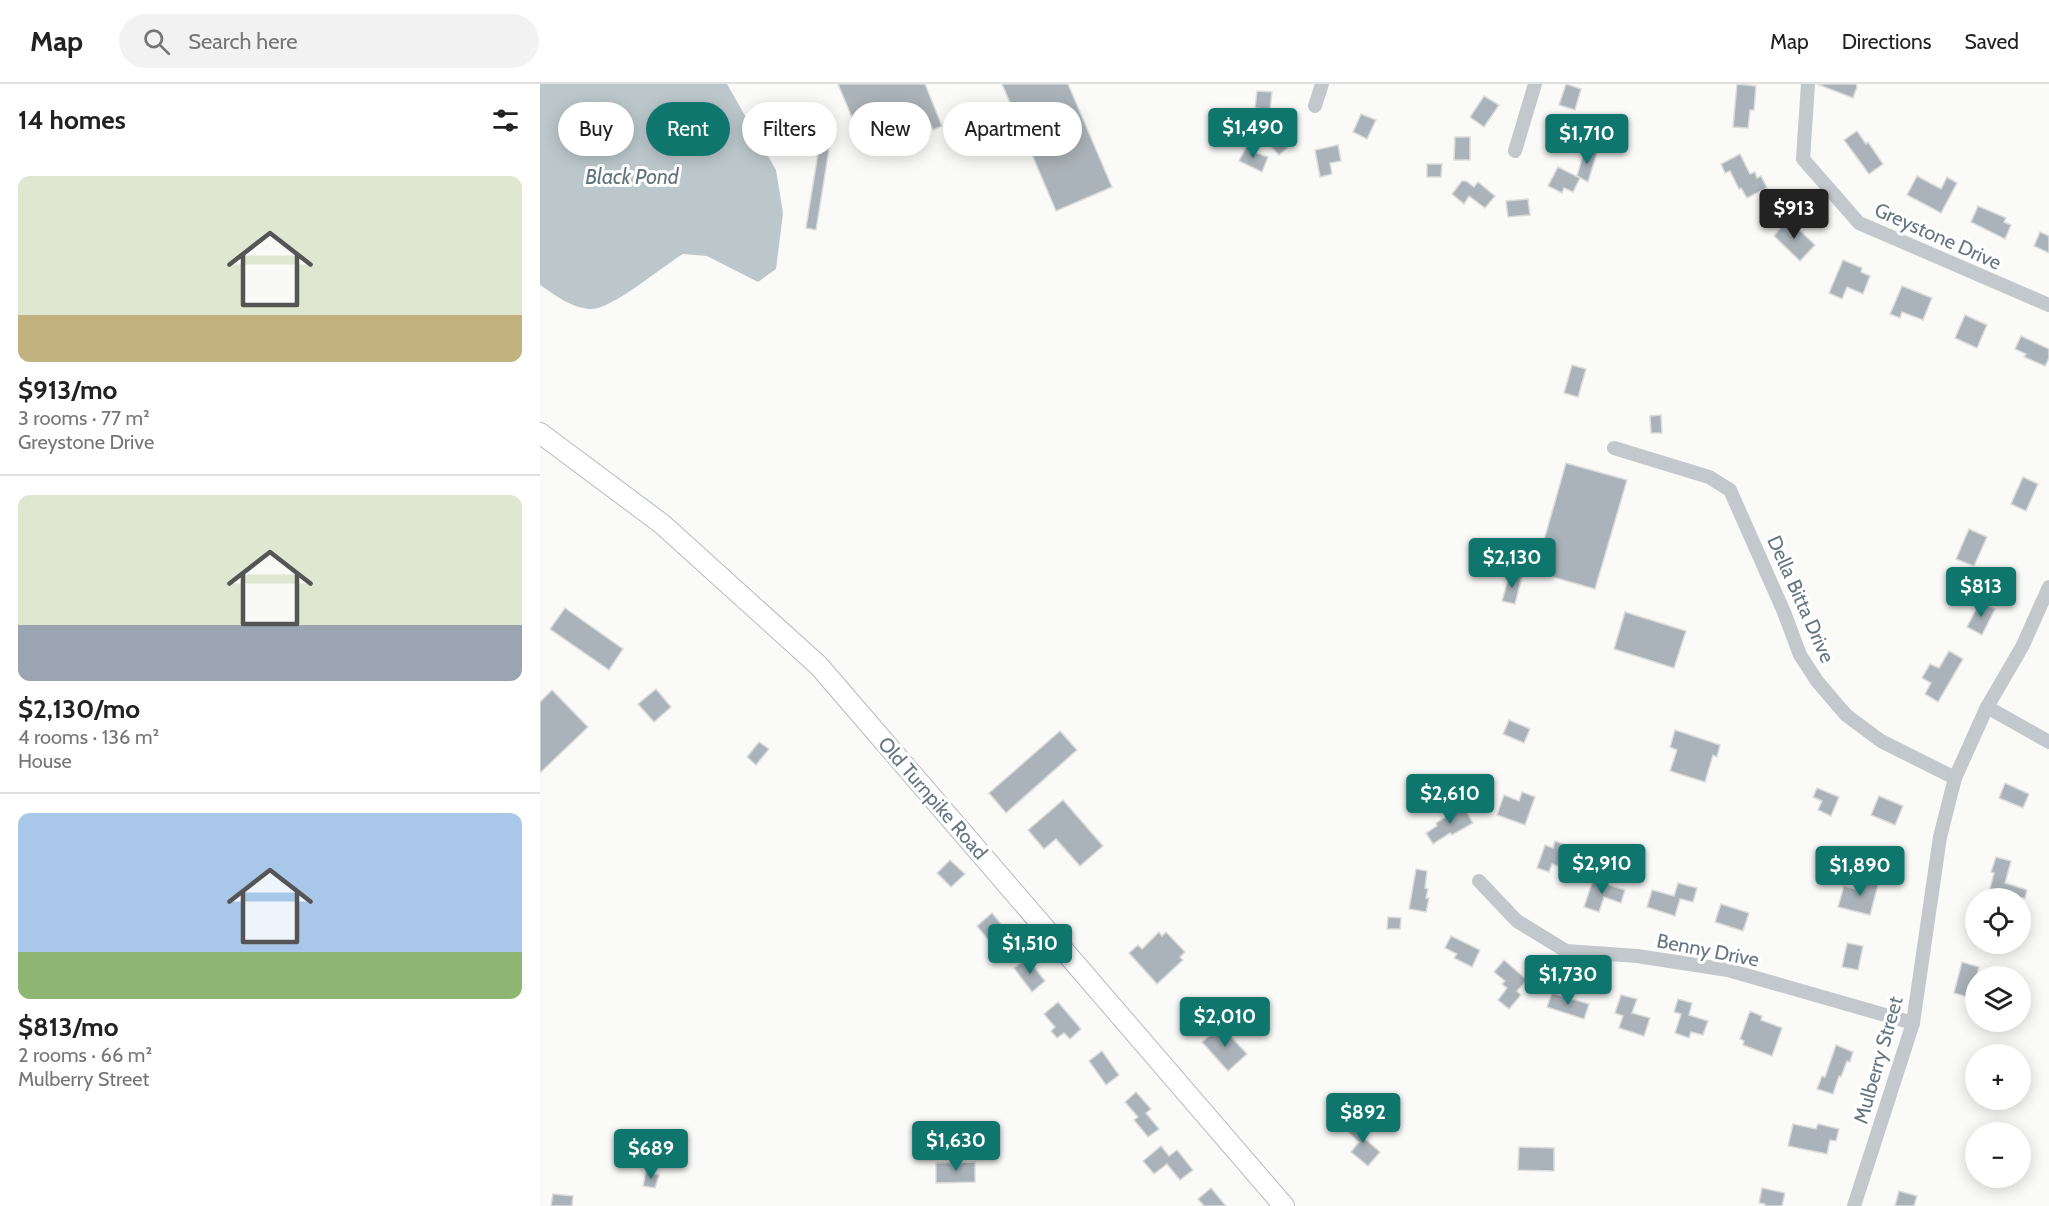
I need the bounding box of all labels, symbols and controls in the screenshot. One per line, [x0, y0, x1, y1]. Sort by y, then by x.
search box [119, 14, 539, 68]
text: Map [30, 24, 83, 58]
icon: search [140, 25, 173, 58]
text: Search here [188, 28, 297, 55]
text: Map [1770, 29, 1809, 54]
text: Directions [1842, 29, 1931, 54]
text: Saved [1964, 29, 2019, 54]
chip: Buy [558, 102, 634, 156]
chip: Rent [646, 102, 730, 156]
chip: Filters [742, 102, 837, 156]
chip: New [849, 102, 931, 156]
chip: Apartment [943, 102, 1082, 156]
text: 14 homes [18, 104, 126, 136]
icon: filters [489, 104, 522, 137]
pin: $1,490 [1204, 108, 1302, 159]
pin: $1,710 [1538, 114, 1636, 165]
text: $1,490 [1222, 115, 1284, 139]
text: $1,710 [1559, 121, 1615, 145]
water label: Black Pond [585, 164, 680, 189]
pin: $913 [1758, 189, 1830, 240]
text: $913 [1774, 196, 1815, 220]
street label: Greystone Drive [1871, 197, 2005, 275]
icon: home [216, 215, 324, 323]
text: $913/mo [18, 374, 117, 406]
text: 3 rooms · 77 m² [18, 406, 150, 430]
text: Greystone Drive [18, 430, 154, 454]
street label: Della Bitta Drive [1762, 532, 1840, 666]
icon: home [216, 534, 324, 642]
pin: $2,130 [1463, 538, 1561, 589]
text: $2,130 [1483, 545, 1541, 569]
pin: $813 [1945, 567, 2017, 618]
text: $813 [1960, 574, 2002, 598]
text: $2,130/mo [18, 693, 140, 725]
text: 4 rooms · 136 m² [18, 725, 159, 749]
street label: Old Turnpike Road [873, 732, 993, 864]
text: House [18, 749, 72, 773]
pin: $2,610 [1401, 774, 1499, 825]
text: $2,610 [1420, 781, 1480, 805]
pin: $2,910 [1553, 844, 1651, 895]
pin: $1,890 [1811, 846, 1909, 897]
text: $2,910 [1572, 851, 1632, 875]
icon: home [216, 852, 324, 960]
text: $1,890 [1829, 853, 1891, 877]
map controls [1965, 888, 2031, 1188]
button: locate [1965, 888, 2031, 954]
pin: $1,510 [981, 924, 1079, 975]
street label: Benny Drive [1655, 928, 1761, 972]
text: $1,510 [1002, 931, 1058, 955]
pin: $1,730 [1519, 955, 1617, 1006]
text: $1,730 [1539, 962, 1597, 986]
button: layers [1965, 966, 2031, 1032]
street label: Mulberry Street [1848, 993, 1908, 1126]
pin: $2,010 [1176, 997, 1274, 1048]
text: $2,010 [1194, 1004, 1256, 1028]
text: $813/mo [18, 1011, 118, 1043]
text: 2 rooms · 66 m² [18, 1043, 152, 1067]
button: + [1965, 1044, 2031, 1110]
text: Mulberry Street [18, 1067, 149, 1091]
pin: $892 [1327, 1093, 1399, 1144]
text: $892 [1340, 1100, 1386, 1124]
pin: $1,630 [907, 1121, 1005, 1172]
button: − [1965, 1122, 2031, 1188]
text: $1,630 [926, 1128, 986, 1152]
pin: $689 [615, 1129, 687, 1180]
text: $689 [628, 1136, 674, 1160]

